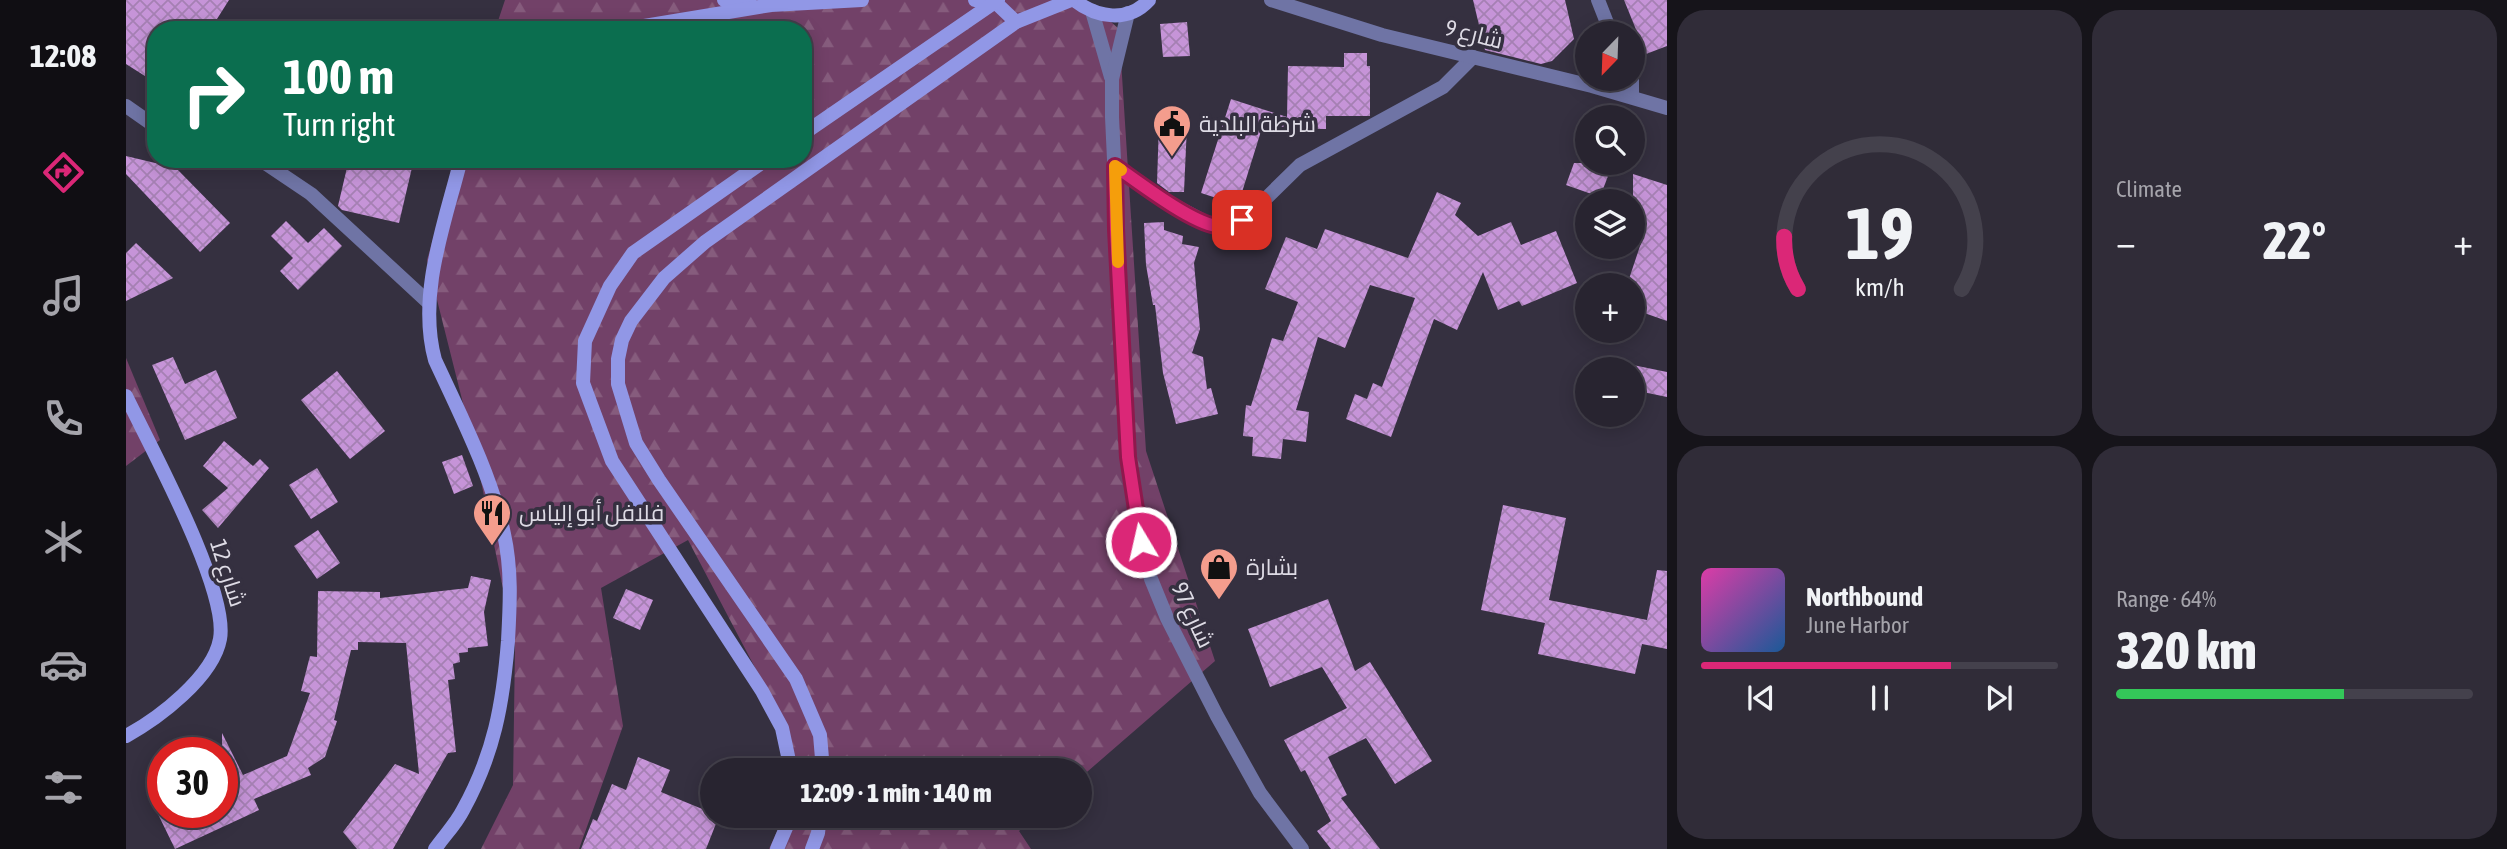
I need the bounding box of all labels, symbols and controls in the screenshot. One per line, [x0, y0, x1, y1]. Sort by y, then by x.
street label: شارع 9 [1442, 14, 1506, 57]
north arrow [1575, 21, 1645, 91]
map controls [1575, 21, 1645, 427]
text: 12:08 [30, 37, 96, 74]
text: 100 m [283, 48, 394, 104]
icon: right [168, 49, 259, 140]
public building icon: شرطة البلدية [1151, 103, 1193, 158]
button: search [1575, 105, 1645, 175]
text: Turn right [283, 106, 396, 143]
place label: شرطة البلدية [1199, 111, 1316, 137]
icon: directions [39, 148, 88, 197]
text: Climate [2116, 176, 2182, 202]
button: layers [1575, 189, 1645, 259]
pin [1212, 190, 1272, 250]
text: 19 [1845, 191, 1914, 274]
icon: arrive [1223, 201, 1261, 239]
text: 22° [2263, 210, 2326, 270]
text: − [2116, 220, 2136, 263]
text: + [2453, 220, 2473, 263]
icon: music [39, 271, 88, 320]
button: + [1575, 273, 1645, 343]
text: km/h [1855, 273, 1904, 301]
button: − [1575, 357, 1645, 427]
icon: phone [39, 394, 88, 443]
restaurant icon: فلافل أبو إلياس [471, 492, 513, 547]
place label: فلافل أبو إلياس [519, 498, 664, 528]
position arrow [1104, 505, 1178, 579]
icon: climate [39, 517, 88, 566]
street label: شارع 12 [202, 536, 251, 611]
shop icon: بشارة [1198, 546, 1240, 601]
place label: بشارة [1246, 554, 1298, 580]
street label: شارع 97 [1164, 578, 1219, 653]
text: Northbound [1806, 582, 1923, 612]
text: Range · 64% [2116, 586, 2216, 612]
text: June Harbor [1806, 612, 1909, 638]
text: 320 km [2116, 620, 2257, 680]
icon: car [39, 640, 88, 689]
icon: previous [1742, 679, 1780, 717]
icon: pause [1861, 679, 1899, 717]
icon: next [1980, 679, 2018, 717]
speed limit sign: 30 [147, 737, 238, 828]
icon: filters [39, 763, 88, 812]
text: 12:09 · 1 min · 140 m [800, 778, 992, 808]

